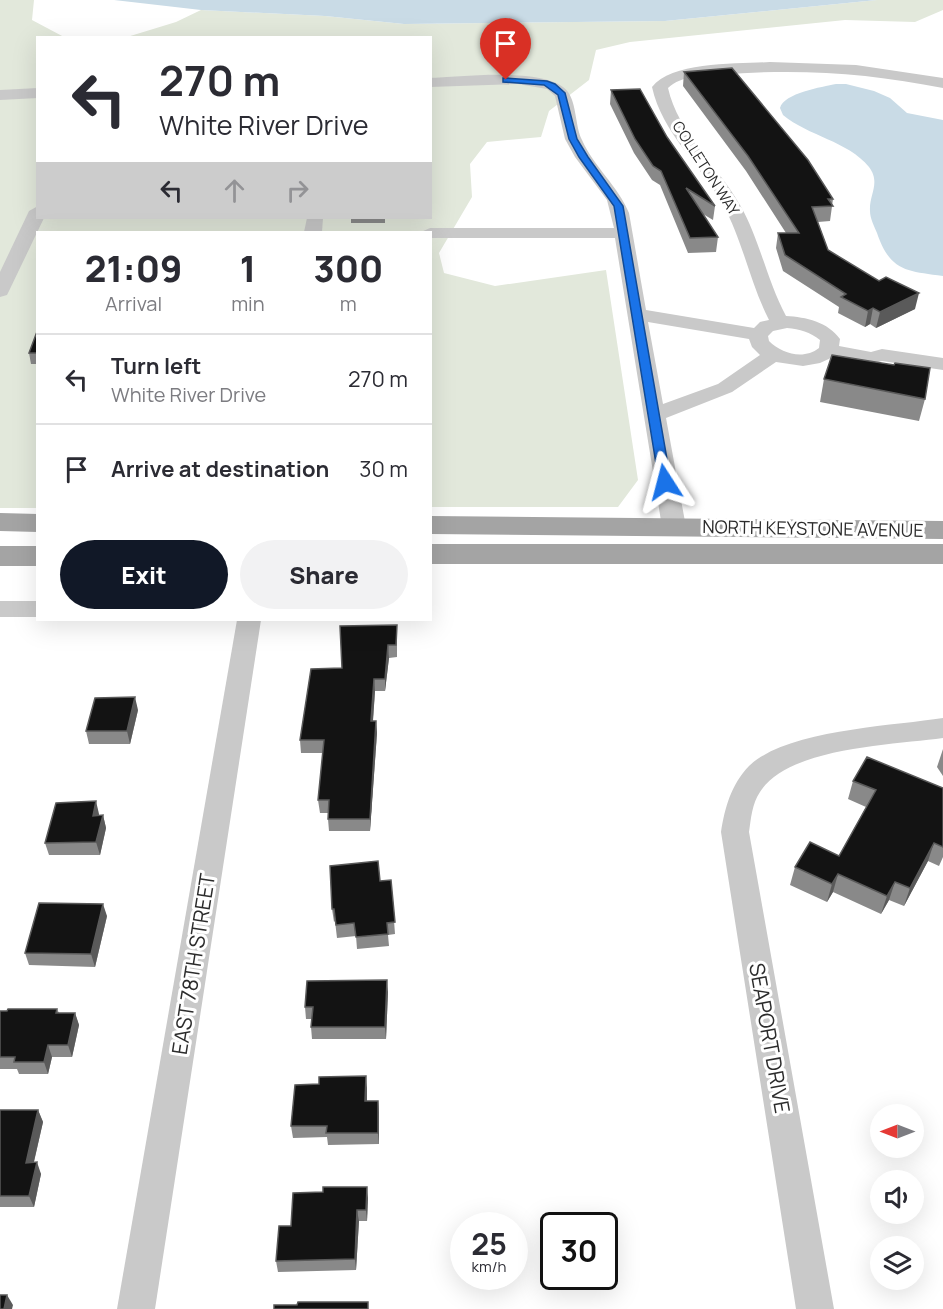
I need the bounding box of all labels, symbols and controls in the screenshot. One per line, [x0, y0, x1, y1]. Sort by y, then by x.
pin [480, 18, 531, 80]
icon: arrive [489, 27, 522, 60]
text: 270 m [159, 51, 280, 109]
icon: left [60, 60, 138, 138]
text: White River Drive [159, 106, 369, 143]
street label: COLLETON WAY [668, 117, 745, 220]
icon: left [155, 174, 188, 207]
icon: ahead [218, 174, 251, 207]
icon: right [281, 174, 314, 207]
text: 21:09 [85, 244, 182, 293]
text: 1 [240, 244, 256, 293]
text: 300 [313, 244, 383, 293]
text: Arrival [105, 290, 162, 317]
text: min [231, 290, 265, 317]
text: m [340, 290, 357, 317]
text: Turn left [111, 351, 201, 381]
icon: left [60, 363, 93, 396]
text: 270 m [348, 364, 408, 394]
text: White River Drive [111, 381, 266, 408]
position arrow [633, 450, 697, 514]
icon: arrive [60, 453, 93, 486]
text: Arrive at destination [111, 454, 329, 484]
text: 30 m [359, 454, 408, 484]
street label: NORTH KEYSTONE AVENUE [702, 514, 924, 542]
button: Exit [60, 540, 228, 609]
button: Share [240, 540, 408, 609]
street label: EAST 78TH STREET [165, 871, 221, 1057]
street label: SEAPORT DRIVE [743, 961, 797, 1115]
north arrow [870, 1104, 924, 1158]
map controls [870, 1104, 924, 1290]
button: sound [870, 1170, 924, 1224]
speed limit sign: 30 [540, 1212, 618, 1290]
text: 25 [471, 1223, 507, 1264]
button: layers [870, 1236, 924, 1290]
text: km/h [472, 1256, 506, 1277]

